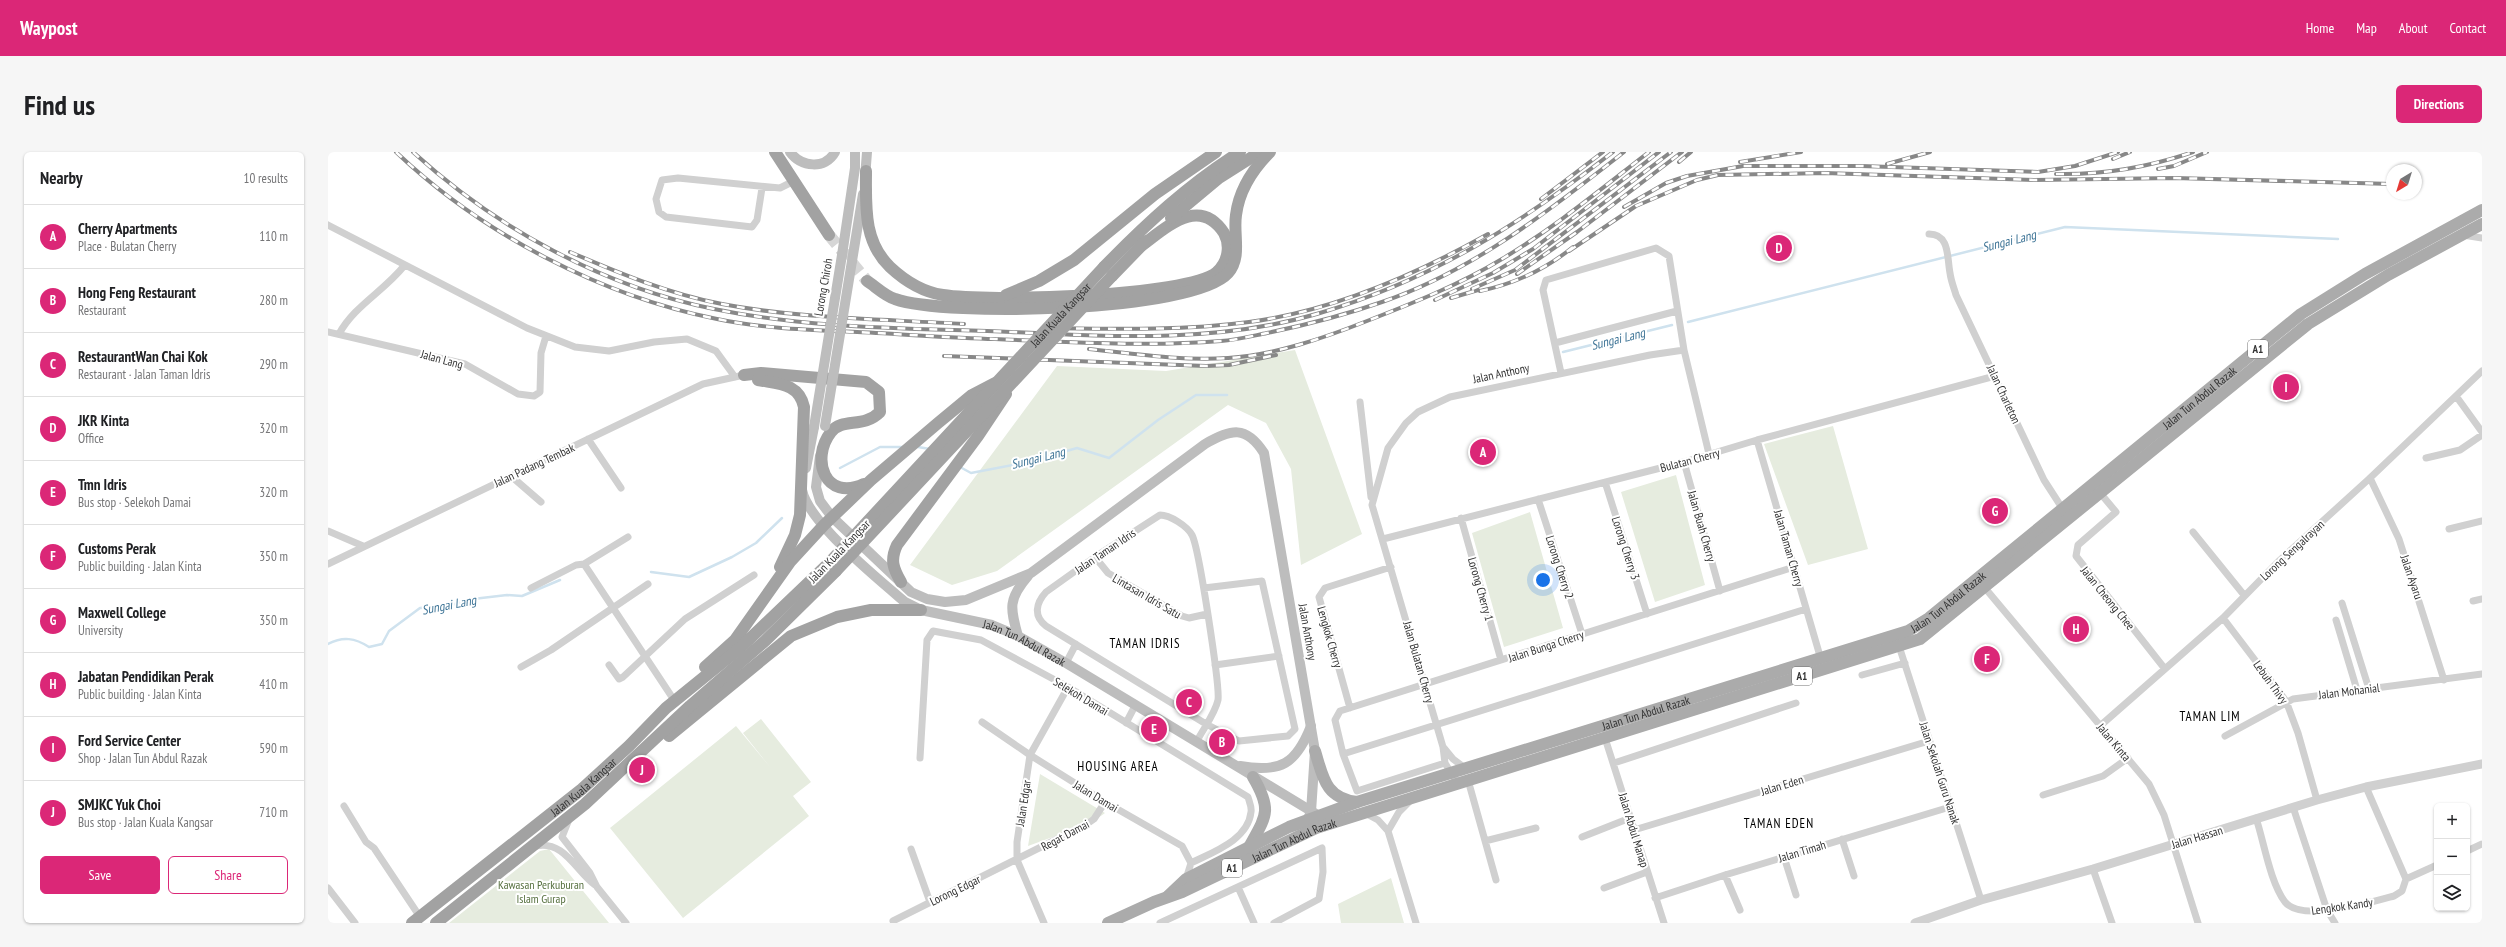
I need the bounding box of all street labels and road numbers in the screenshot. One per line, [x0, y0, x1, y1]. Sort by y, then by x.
street label: Lorong Chiroh [811, 257, 835, 317]
street label: Jalan Kuala Kangsar [1026, 279, 1094, 350]
road number: A1 [2248, 340, 2268, 358]
street label: Jalan Lang [418, 346, 465, 372]
street label: Jalan Anthony [1470, 360, 1531, 386]
street label: Jalan Charleton [1983, 361, 2024, 426]
street label: Jalan Tun Abdul Razak [2158, 362, 2239, 433]
street label: Jalan Padang Tembak [490, 440, 577, 491]
street label: Bulatan Cherry [1659, 445, 1722, 475]
street label: Jalan Buah Cherry [1684, 488, 1719, 564]
street label: Jalan Taman Cherry [1771, 507, 1807, 589]
street label: Lorong Cherry 3 [1609, 515, 1643, 581]
street label: Jalan Kuala Kangsar [804, 516, 873, 586]
street label: Lorong Sengalrayan [2257, 517, 2327, 583]
street label: Jalan Taman Idris [1071, 525, 1138, 577]
street label: Lorong Cherry 2 [1543, 534, 1577, 600]
street label: Jalan Ayaru [2397, 552, 2427, 601]
street label: Lorong Cherry 1 [1465, 555, 1497, 623]
street label: Jalan Cheong Chee [2077, 562, 2138, 633]
street label: Jalan Tun Abdul Razak [1907, 568, 1988, 636]
street label: Lintasan Idris Satu [1110, 570, 1184, 622]
street label: Jalan Anthony [1295, 602, 1320, 662]
street label: Lengkok Cherry [1314, 605, 1346, 670]
street label: Jalan Tun Abdul Razak [981, 616, 1069, 669]
street label: Jalan Bulatan Cherry [1400, 618, 1438, 705]
street label: Jalan Bunga Cherry [1505, 627, 1586, 666]
street label: Lebuh Thivy [2250, 657, 2292, 707]
road number: A1 [1792, 667, 1812, 685]
street label: Selekoh Damai [1051, 674, 1111, 718]
street label: Jalan Mohanial [2317, 680, 2381, 702]
street label: Jalan Tun Abdul Razak [1599, 692, 1692, 733]
street label: Jalan Sekolah Guru Nanak [1916, 719, 1964, 826]
street label: Jalan Kinta [2093, 719, 2134, 764]
street label: Jalan Kuala Kangsar [546, 754, 620, 819]
street label: Jalan Eden [1758, 771, 1805, 799]
street label: Jalan Damai [1070, 776, 1121, 815]
street label: Jalan Edgar [1012, 778, 1034, 828]
street label: Jalan Abdul Manap [1615, 790, 1652, 869]
street label: Jalan Tun Abdul Razak [1248, 815, 1338, 865]
street label: Regat Damai [1038, 816, 1092, 854]
street label: Jalan Hassan [2169, 822, 2224, 852]
street label: Jalan Timah [1776, 837, 1827, 866]
road number: A1 [1222, 859, 1242, 877]
street label: Lorong Edgar [927, 871, 984, 909]
street label: Lengkok Kandy [2310, 894, 2374, 918]

